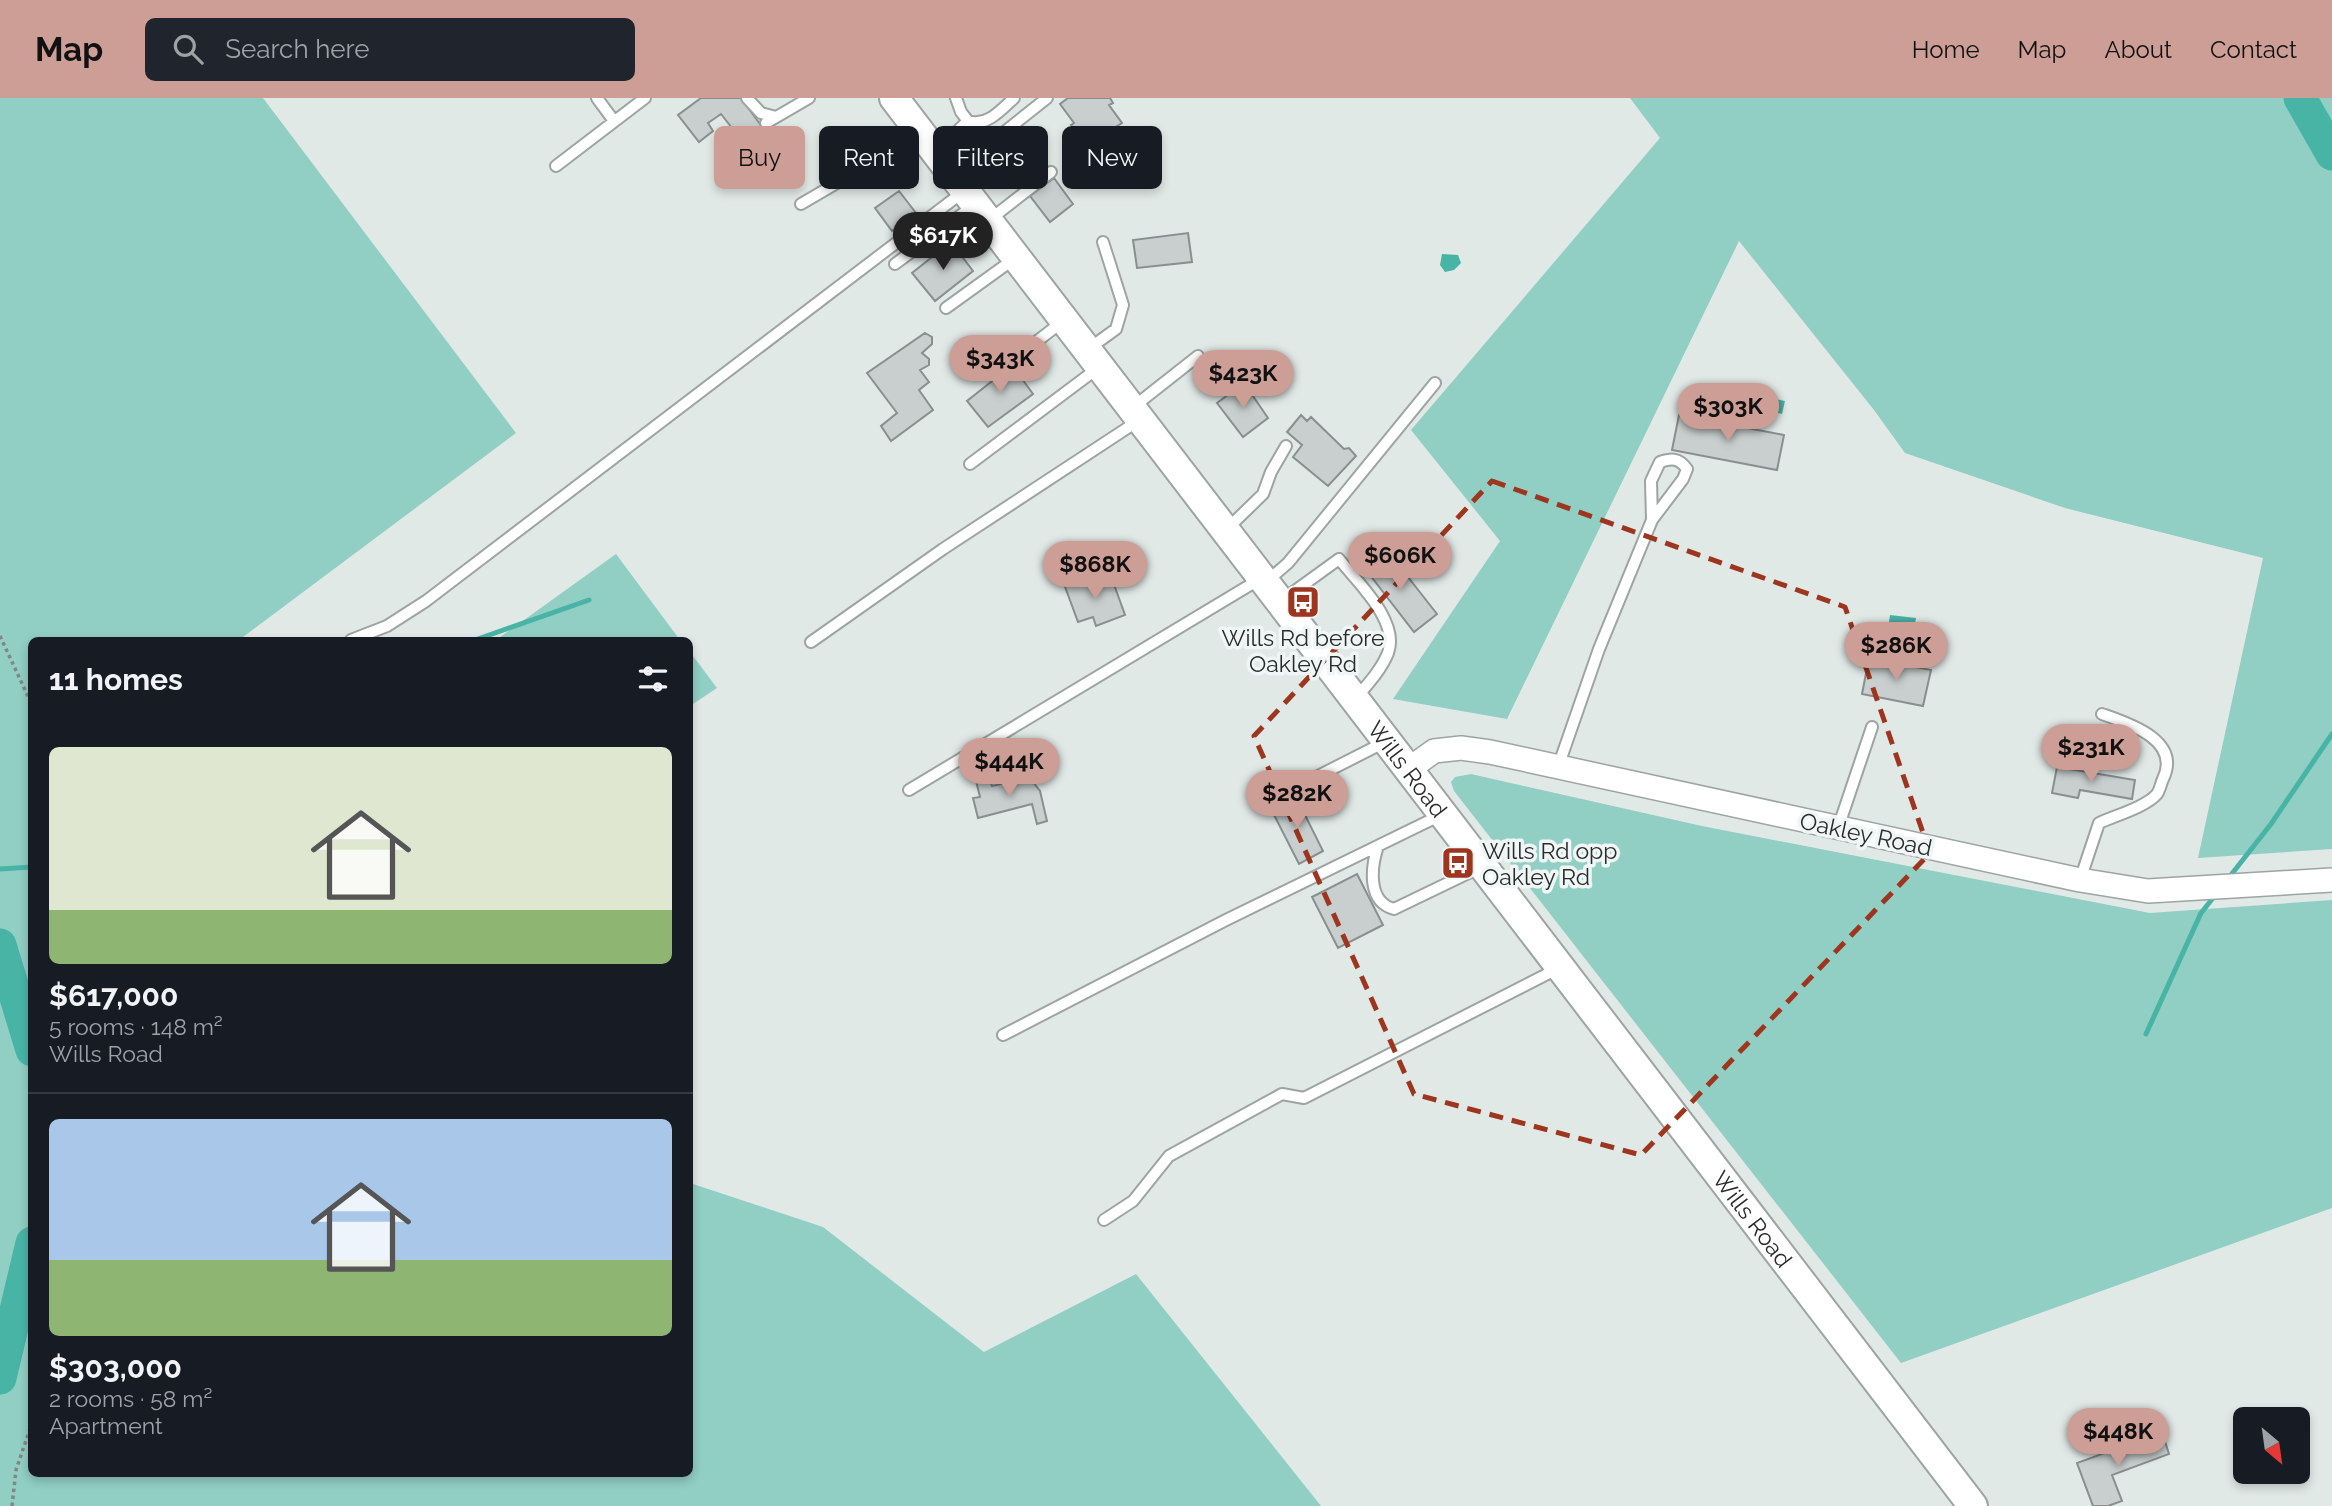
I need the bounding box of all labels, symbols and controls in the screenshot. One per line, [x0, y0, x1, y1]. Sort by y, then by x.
search box [145, 18, 635, 81]
text: Map [35, 30, 103, 69]
icon: search [169, 30, 207, 68]
text: Search here [225, 34, 370, 64]
text: Home [1912, 35, 1980, 64]
text: Map [2018, 35, 2066, 64]
text: About [2104, 35, 2172, 64]
text: Contact [2210, 35, 2297, 64]
chip: Buy [714, 126, 805, 189]
chip: Rent [819, 126, 919, 189]
chip: Filters [933, 126, 1048, 189]
chip: New [1062, 126, 1162, 189]
pin: $617K [894, 212, 992, 272]
text: $617K [909, 221, 977, 248]
pin: $343K [951, 336, 1049, 395]
text: $343K [966, 344, 1034, 371]
pin: $423K [1194, 350, 1292, 410]
text: $423K [1209, 359, 1277, 386]
pin: $303K [1679, 384, 1777, 443]
text: $303K [1693, 392, 1763, 419]
pin: $606K [1351, 532, 1449, 592]
text: $606K [1364, 541, 1436, 568]
pin: $868K [1046, 542, 1144, 601]
text: $868K [1059, 550, 1131, 577]
bus stop icon: Wills Rd before Oakley Rd [1284, 583, 1322, 621]
pin: $286K [1847, 622, 1945, 682]
place label: Wills Rd before Oakley Rd [1221, 624, 1385, 677]
text: $286K [1861, 631, 1931, 658]
icon: filters [634, 660, 672, 698]
text: 11 homes [49, 662, 183, 697]
street label: Wills Road [1363, 715, 1453, 822]
pin: $231K [2042, 724, 2140, 784]
text: $231K [2057, 733, 2125, 760]
pin: $444K [960, 738, 1058, 798]
text: $444K [974, 747, 1044, 774]
pin: $282K [1248, 770, 1346, 830]
text: $282K [1262, 779, 1332, 806]
icon: home [298, 792, 424, 918]
street label: Oakley Road [1798, 807, 1934, 861]
place label: Wills Rd opp Oakley Rd [1482, 837, 1617, 890]
bus stop icon: Wills Rd opp Oakley Rd [1439, 844, 1477, 882]
text: $617,000 [49, 978, 178, 1013]
text: 5 rooms · 148 m² [49, 1013, 223, 1040]
text: Wills Road [49, 1040, 163, 1067]
icon: home [298, 1164, 424, 1290]
street label: Wills Road [1708, 1165, 1798, 1272]
text: $303,000 [49, 1350, 182, 1385]
text: 2 rooms · 58 m² [49, 1385, 212, 1412]
north arrow [2233, 1407, 2310, 1484]
map controls [2233, 1407, 2310, 1484]
pin: $448K [2069, 1408, 2167, 1468]
text: Apartment [49, 1412, 163, 1439]
text: $448K [2083, 1417, 2153, 1444]

